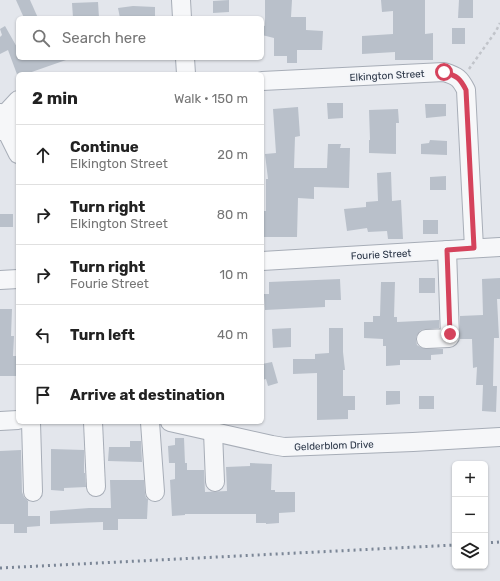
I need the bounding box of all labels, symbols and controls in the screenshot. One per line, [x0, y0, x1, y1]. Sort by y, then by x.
search box [16, 16, 264, 60]
icon: search [30, 27, 52, 49]
text: Search here [62, 29, 146, 47]
route start [435, 63, 453, 81]
street label: Elkington Street [349, 68, 425, 84]
text: 2 min [32, 88, 78, 108]
text: Walk · 150 m [174, 91, 248, 106]
text: Continue [70, 138, 139, 156]
icon: ahead [32, 144, 54, 166]
text: 20 m [217, 147, 248, 162]
text: Elkington Street [70, 156, 168, 171]
text: Turn right [70, 198, 145, 216]
icon: right [32, 204, 54, 226]
text: 80 m [217, 207, 248, 222]
text: Elkington Street [70, 216, 168, 231]
street label: Fourie Street [350, 247, 412, 263]
text: Turn right [70, 258, 145, 276]
icon: right [32, 264, 54, 286]
text: 10 m [219, 267, 248, 282]
text: Fourie Street [70, 276, 149, 291]
icon: left [32, 324, 54, 346]
route end [441, 325, 459, 343]
text: Turn left [70, 326, 135, 344]
text: 40 m [217, 327, 248, 342]
icon: arrive [32, 384, 54, 406]
text: Arrive at destination [70, 386, 225, 404]
street label: Gelderblom Drive [294, 439, 374, 453]
map controls [452, 461, 488, 569]
button: + [452, 461, 488, 497]
button: − [452, 497, 488, 533]
button: layers [452, 533, 488, 569]

